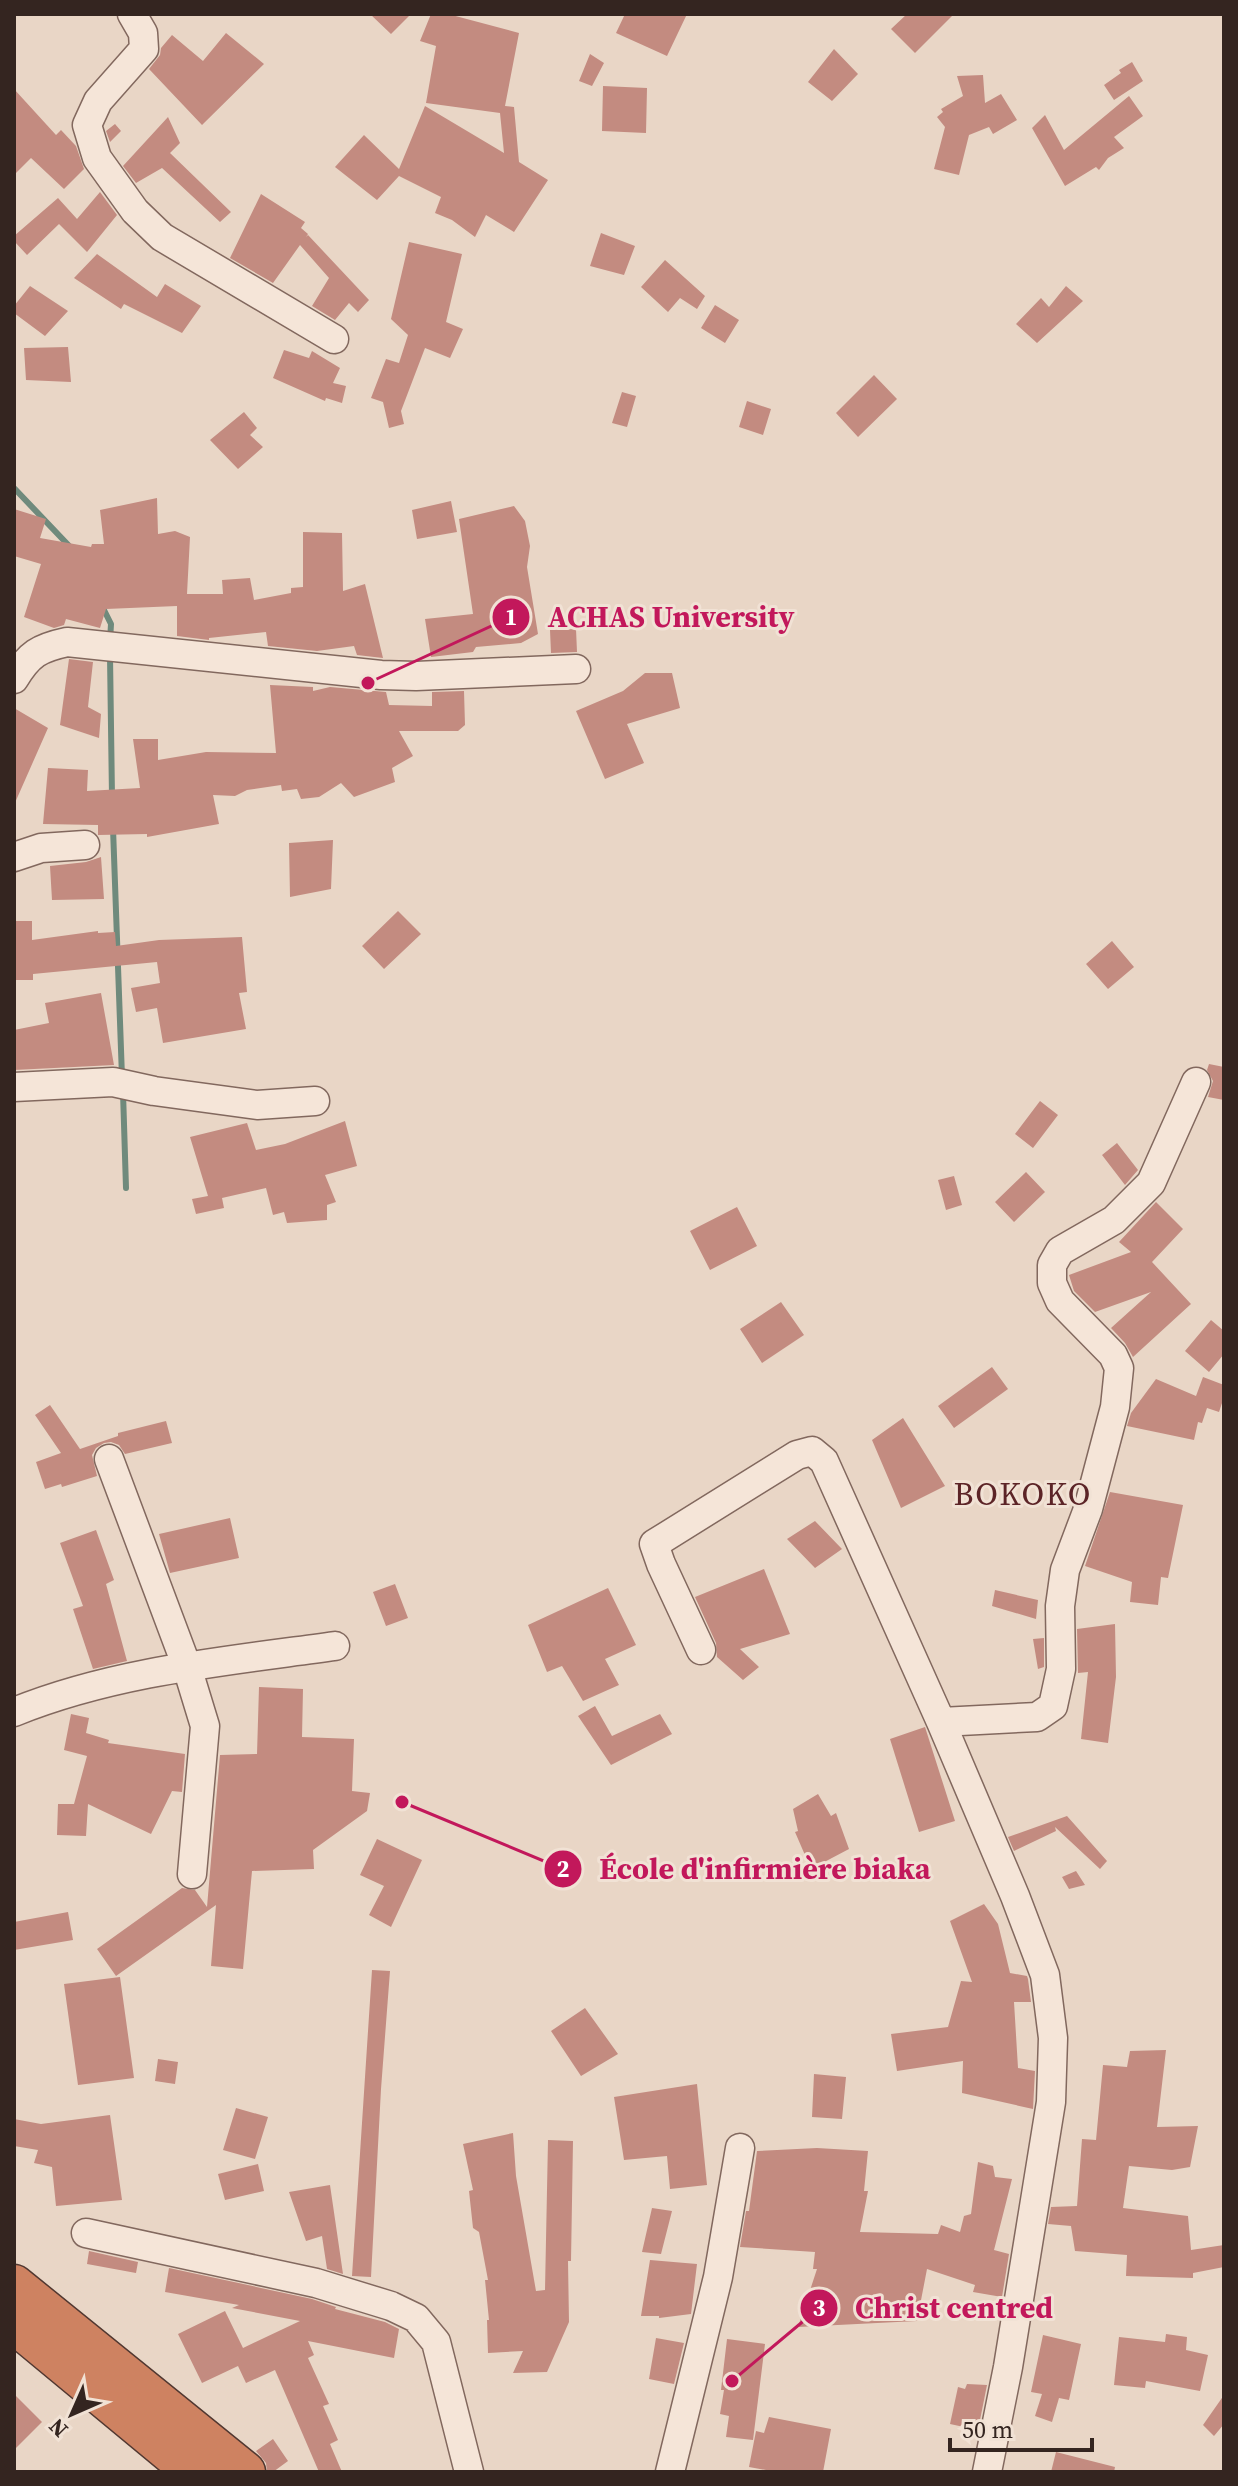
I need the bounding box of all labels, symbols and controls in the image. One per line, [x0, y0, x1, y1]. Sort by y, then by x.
callout: ACHAS University [491, 590, 810, 644]
text: ACHAS University [548, 596, 794, 637]
text: 1 [504, 600, 518, 633]
district label: BOKOKO [954, 1472, 1092, 1516]
callout: École d'infirmière biaka [543, 1842, 946, 1896]
text: École d'infirmière biaka [599, 1848, 932, 1889]
text: 2 [556, 1852, 570, 1885]
callout: Christ centred [799, 2281, 1069, 2335]
text: Christ centred [855, 2287, 1053, 2328]
text: 3 [812, 2291, 826, 2324]
north arrow [32, 2374, 112, 2454]
scale bar [950, 2402, 1092, 2452]
text: N [42, 2412, 74, 2444]
text: 50 m [962, 2413, 1013, 2446]

